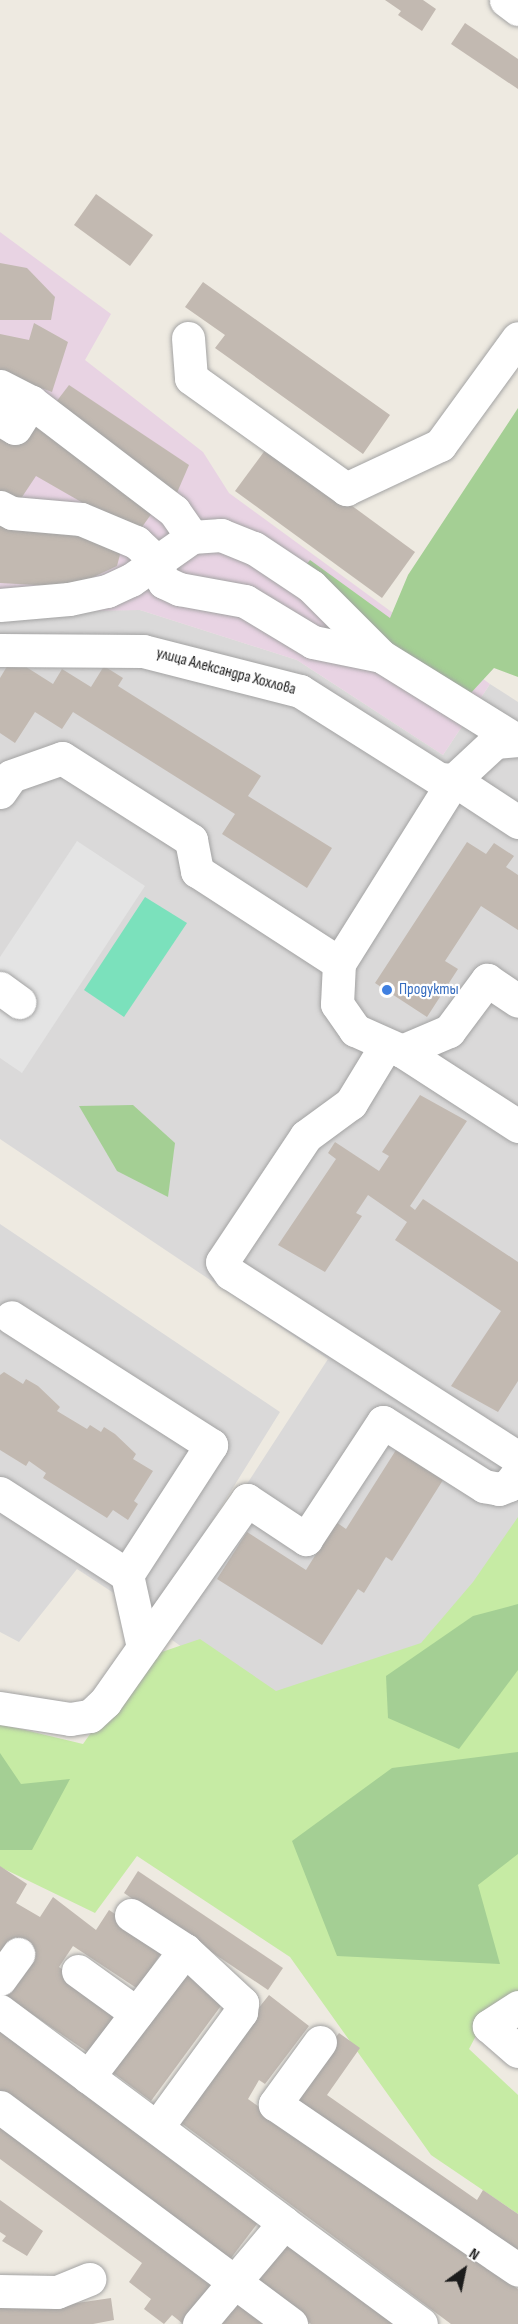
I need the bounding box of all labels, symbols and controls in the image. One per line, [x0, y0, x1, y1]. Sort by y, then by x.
street label: улица Александра Хохлова [154, 644, 298, 700]
place label: Продукты [399, 980, 459, 1000]
marker: Продукты [380, 983, 394, 997]
north arrow [434, 2240, 494, 2300]
text: N [465, 2244, 483, 2265]

